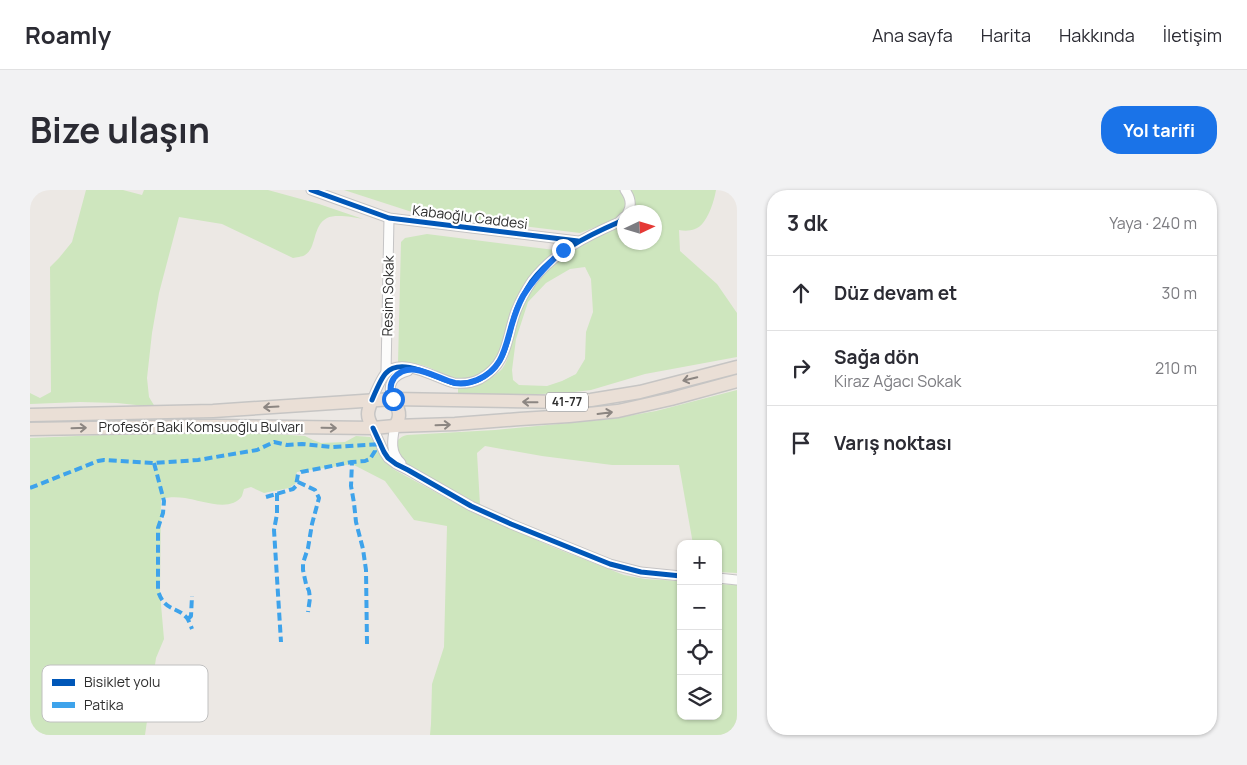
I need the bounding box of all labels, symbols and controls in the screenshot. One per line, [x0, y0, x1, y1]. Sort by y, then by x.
text: Roamly [25, 18, 111, 51]
text: Ana sayfa [872, 23, 953, 47]
text: Harita [981, 23, 1031, 47]
text: Hakkında [1059, 23, 1135, 47]
text: İletişim [1163, 23, 1222, 47]
text: Bize ulaşın [30, 106, 210, 154]
button: Yol tarifi [1101, 106, 1217, 154]
street label: Kabaoğlu Caddesi [411, 200, 529, 233]
north arrow [617, 205, 662, 250]
text: 3 dk [787, 209, 828, 237]
text: Yaya · 240 m [1109, 212, 1197, 234]
route end [552, 239, 575, 262]
street label: Resim Sokak [377, 254, 398, 337]
icon: ahead [787, 279, 815, 307]
text: Düz devam et [834, 280, 957, 306]
text: 30 m [1162, 282, 1197, 304]
text: Sağa dön [834, 344, 919, 370]
icon: right [787, 354, 815, 382]
text: 210 m [1155, 357, 1197, 379]
text: Kiraz Ağacı Sokak [834, 370, 961, 392]
one-way arrow [682, 375, 698, 385]
route start [382, 388, 405, 411]
road number: 41-77 [546, 392, 588, 412]
one-way arrow [522, 397, 538, 407]
one-way arrow [263, 403, 279, 412]
one-way arrow [597, 408, 613, 418]
street label: Profesör Baki Komsuoğlu Bulvarı [99, 417, 303, 436]
one-way arrow [435, 420, 451, 430]
one-way arrow [70, 423, 86, 432]
one-way arrow [320, 423, 336, 433]
icon: arrive [787, 429, 815, 457]
text: Varış noktası [834, 430, 952, 456]
map controls [677, 540, 722, 720]
button: + [677, 540, 722, 585]
button: − [677, 585, 722, 630]
button: locate [677, 630, 722, 675]
legend [42, 665, 208, 722]
text: Bisiklet yolu [84, 672, 160, 691]
button: layers [677, 675, 722, 720]
text: Patika [84, 695, 124, 714]

